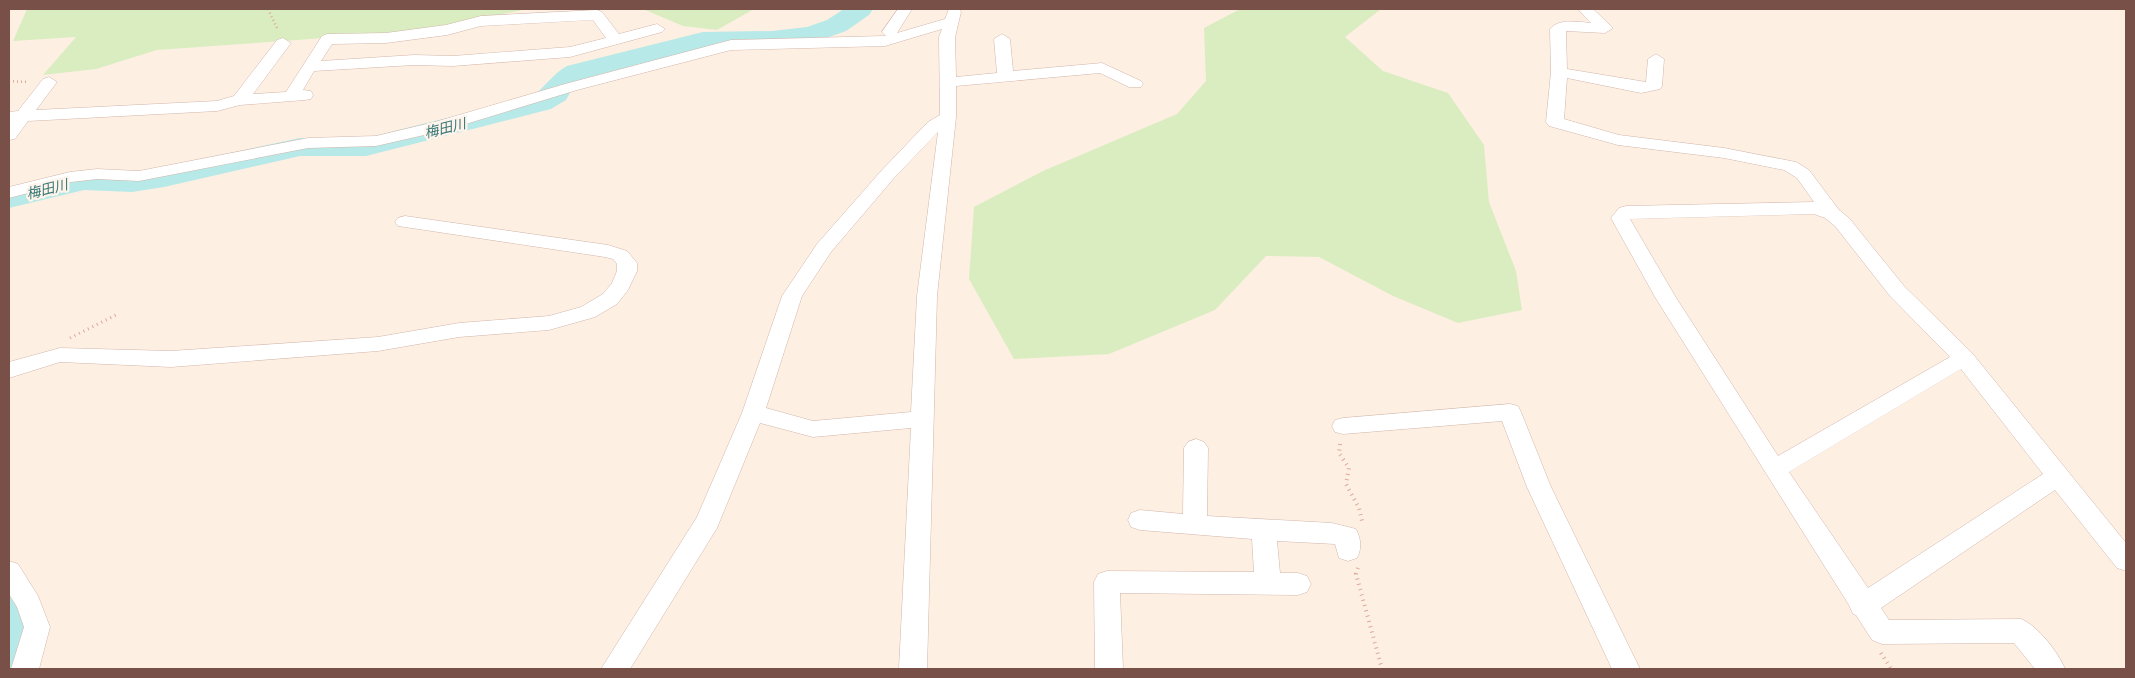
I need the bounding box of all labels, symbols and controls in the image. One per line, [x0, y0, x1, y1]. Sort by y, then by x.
water label: 梅田川 [423, 115, 469, 141]
water label: 梅田川 [25, 176, 71, 202]

